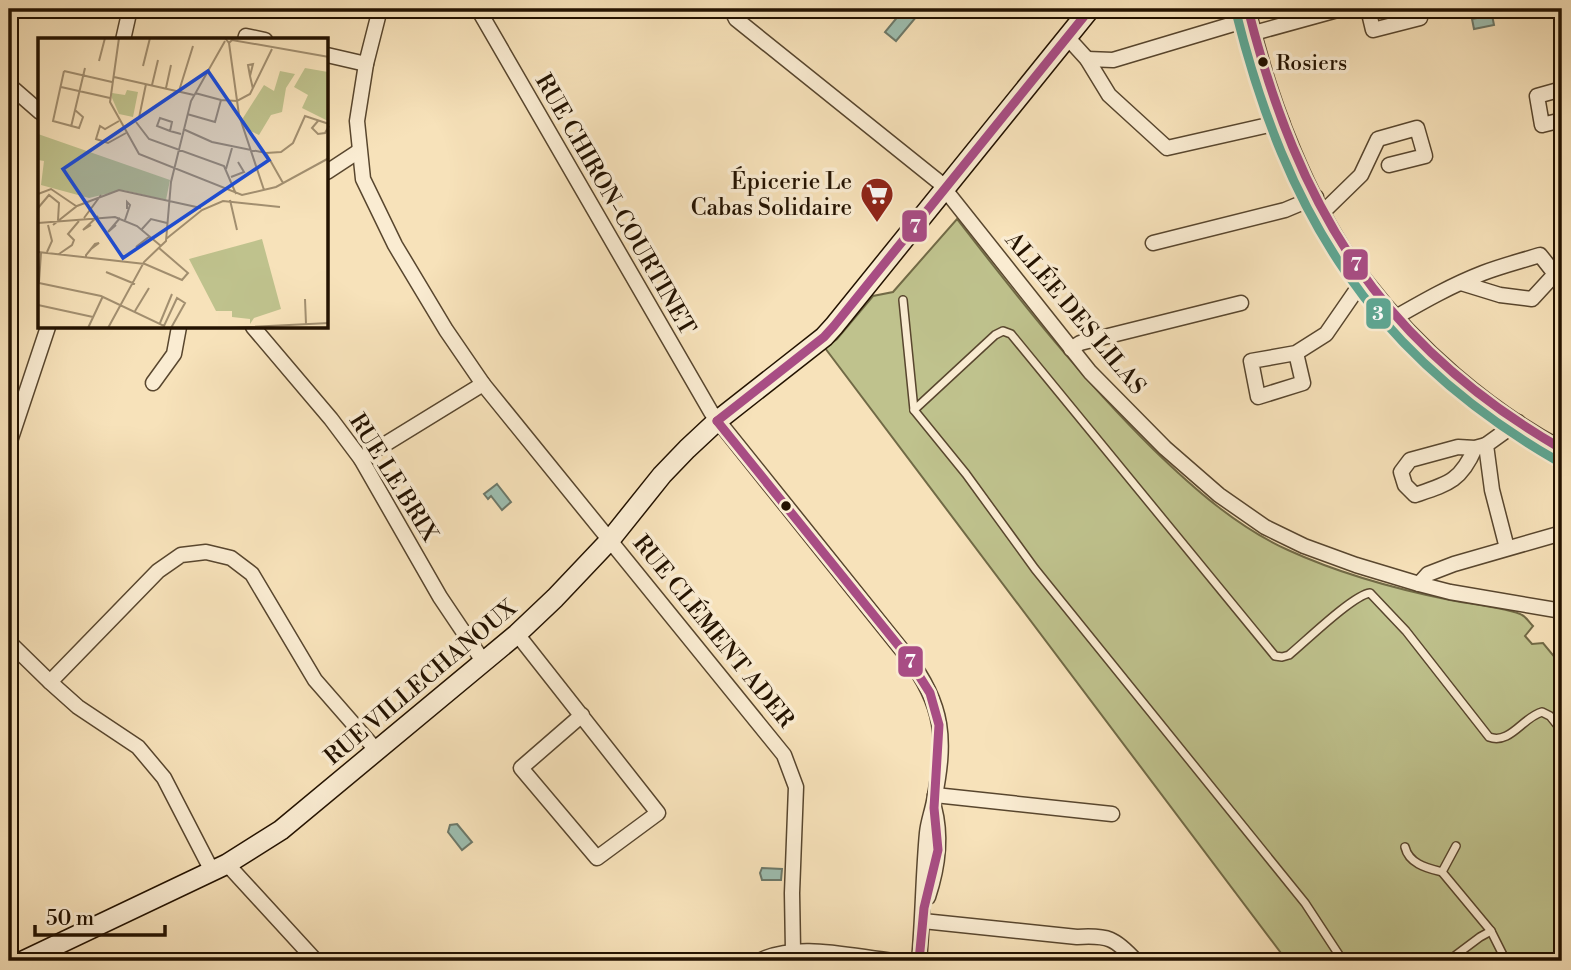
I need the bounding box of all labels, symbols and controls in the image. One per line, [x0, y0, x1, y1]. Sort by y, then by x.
inset map [38, 38, 329, 329]
place label: Rosiers [1276, 51, 1347, 77]
marker: Rosiers [1256, 55, 1270, 69]
street label: RUE CHIRON-COURTINET [529, 69, 701, 340]
place label: Épicerie Le Cabas Solidaire [691, 166, 852, 222]
supermarket icon: Épicerie Le Cabas Solidaire [858, 175, 896, 224]
line badge: 7 [901, 209, 928, 243]
text: 7 [909, 215, 921, 239]
street label: ALLÉE DES LILAS [998, 225, 1153, 401]
line badge: 7 [1342, 248, 1369, 281]
text: 7 [1350, 253, 1362, 277]
line badge: 3 [1365, 297, 1392, 330]
text: 3 [1372, 302, 1384, 326]
street label: RUE LE BRIX [343, 409, 444, 548]
unlabelled marker [779, 499, 793, 513]
street label: RUE CLÉMENT ADER [627, 528, 802, 734]
street label: RUE VILLECHANOUX [319, 593, 523, 771]
line badge: 7 [897, 645, 924, 678]
text: 7 [904, 650, 916, 674]
scale bar [35, 893, 164, 937]
text: 50 m [46, 906, 94, 932]

